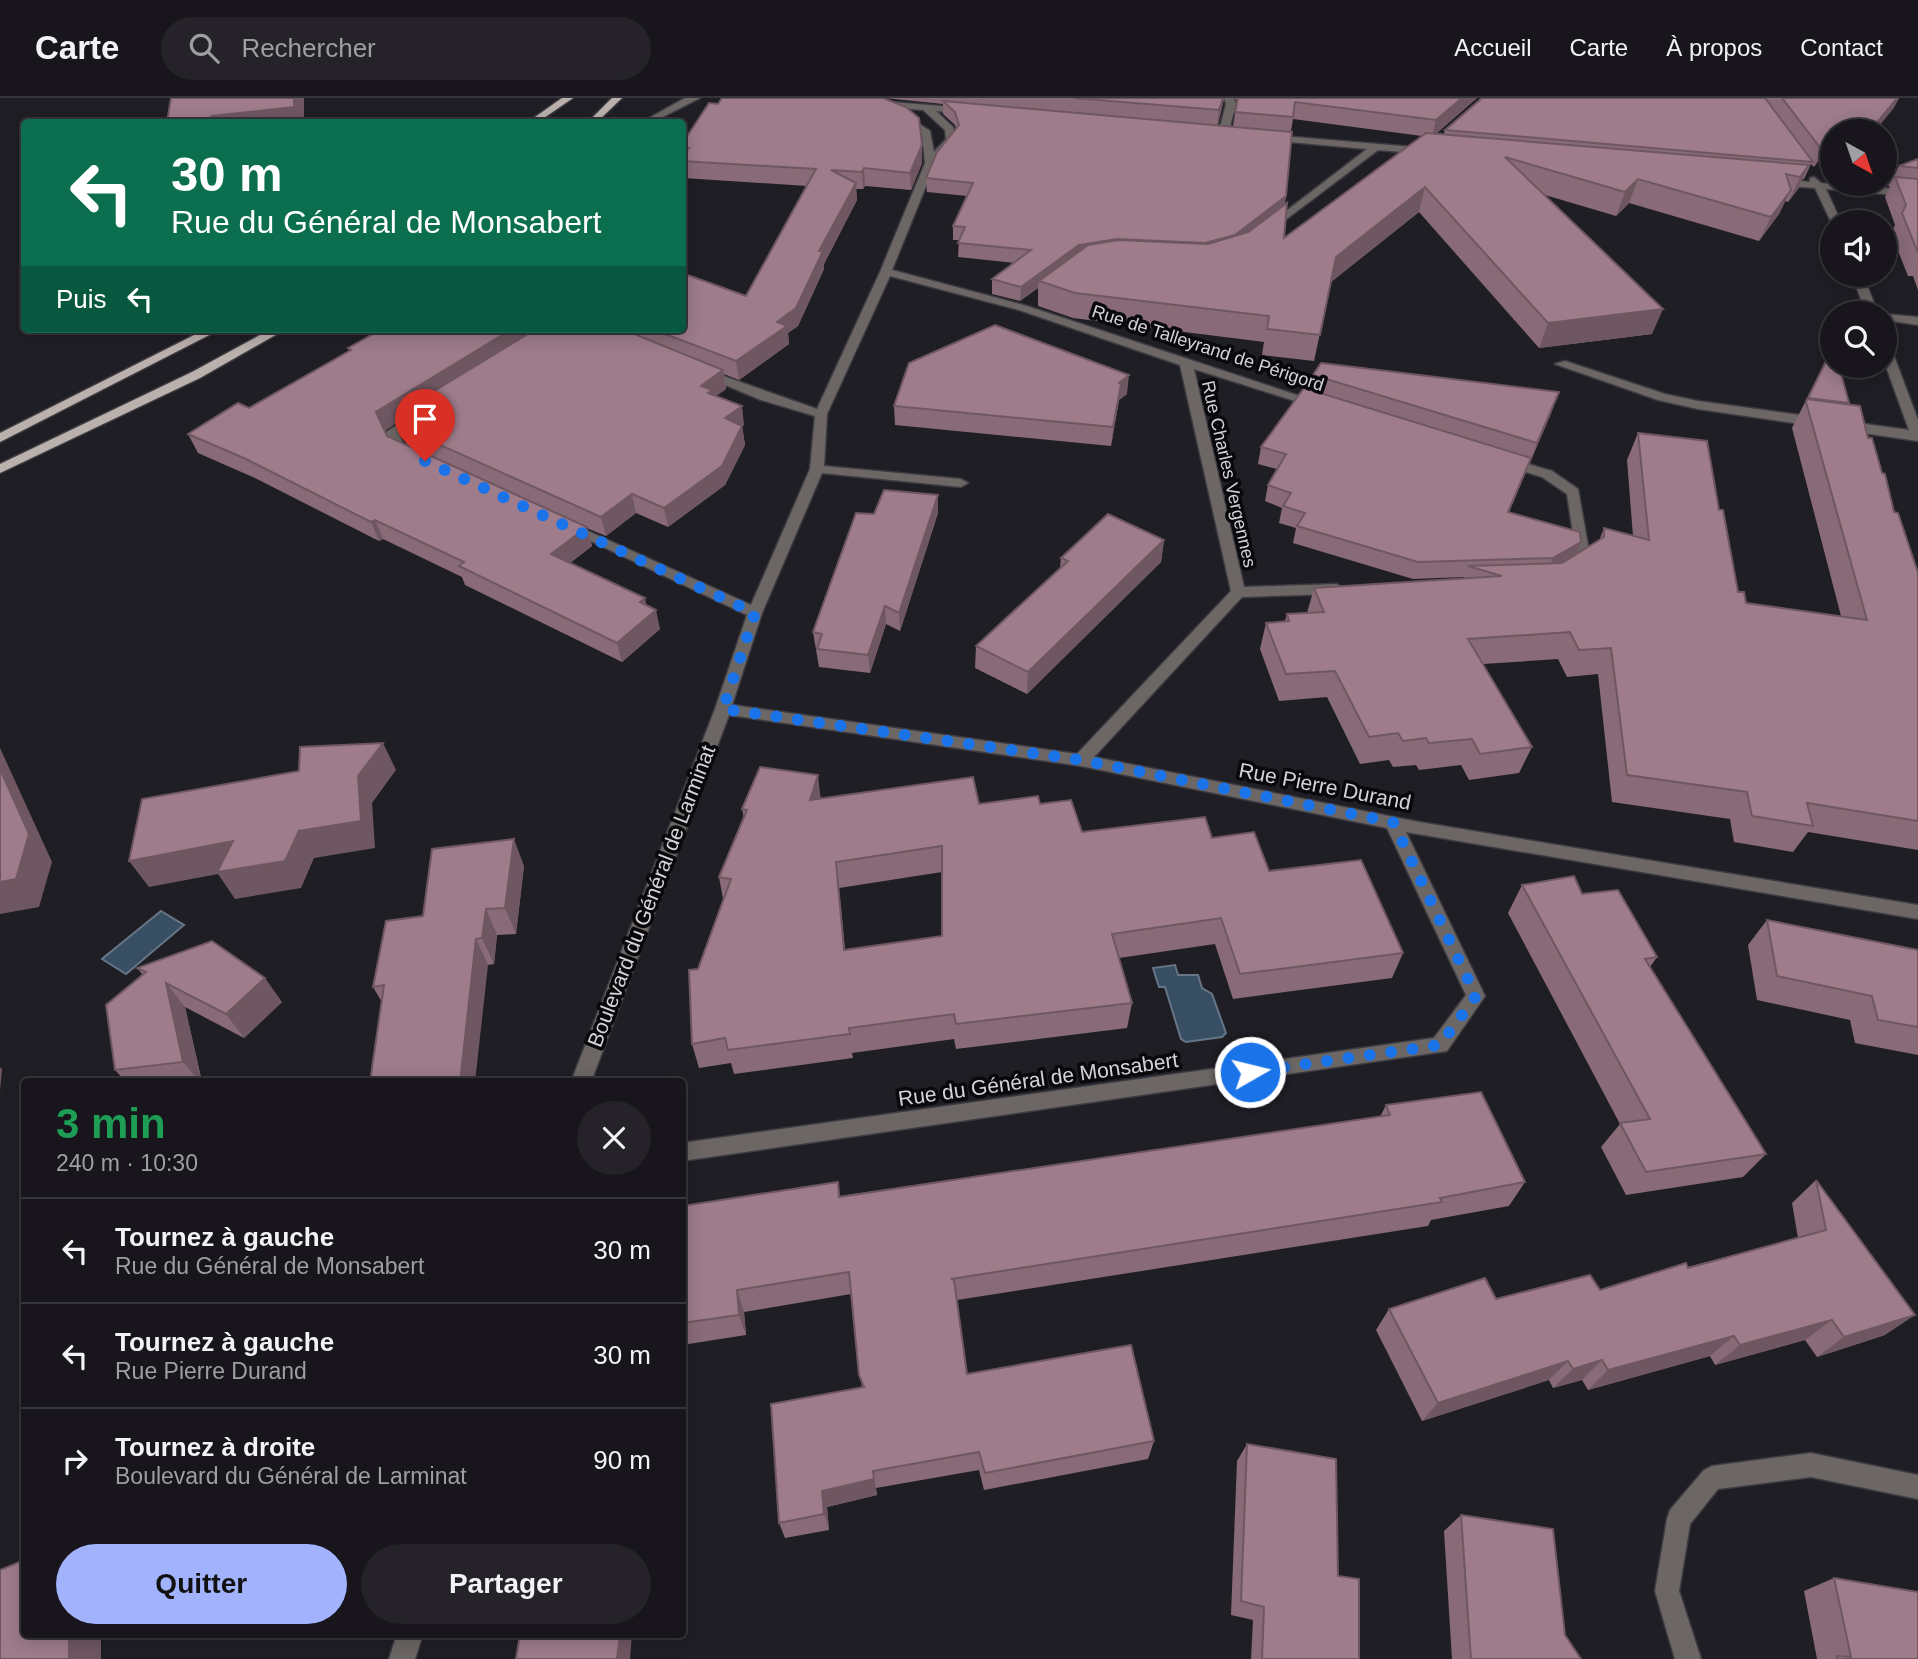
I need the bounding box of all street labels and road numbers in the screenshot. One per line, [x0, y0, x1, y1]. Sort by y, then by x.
street label: Rue de Talleyrand de Périgord [1089, 301, 1327, 395]
street label: Rue Charles Vergennes [1198, 379, 1260, 569]
street label: Boulevard du Général de Larminat [583, 742, 719, 1050]
street label: Rue Pierre Durand [1237, 758, 1413, 814]
street label: Rue du Général de Monsabert [897, 1048, 1180, 1110]

